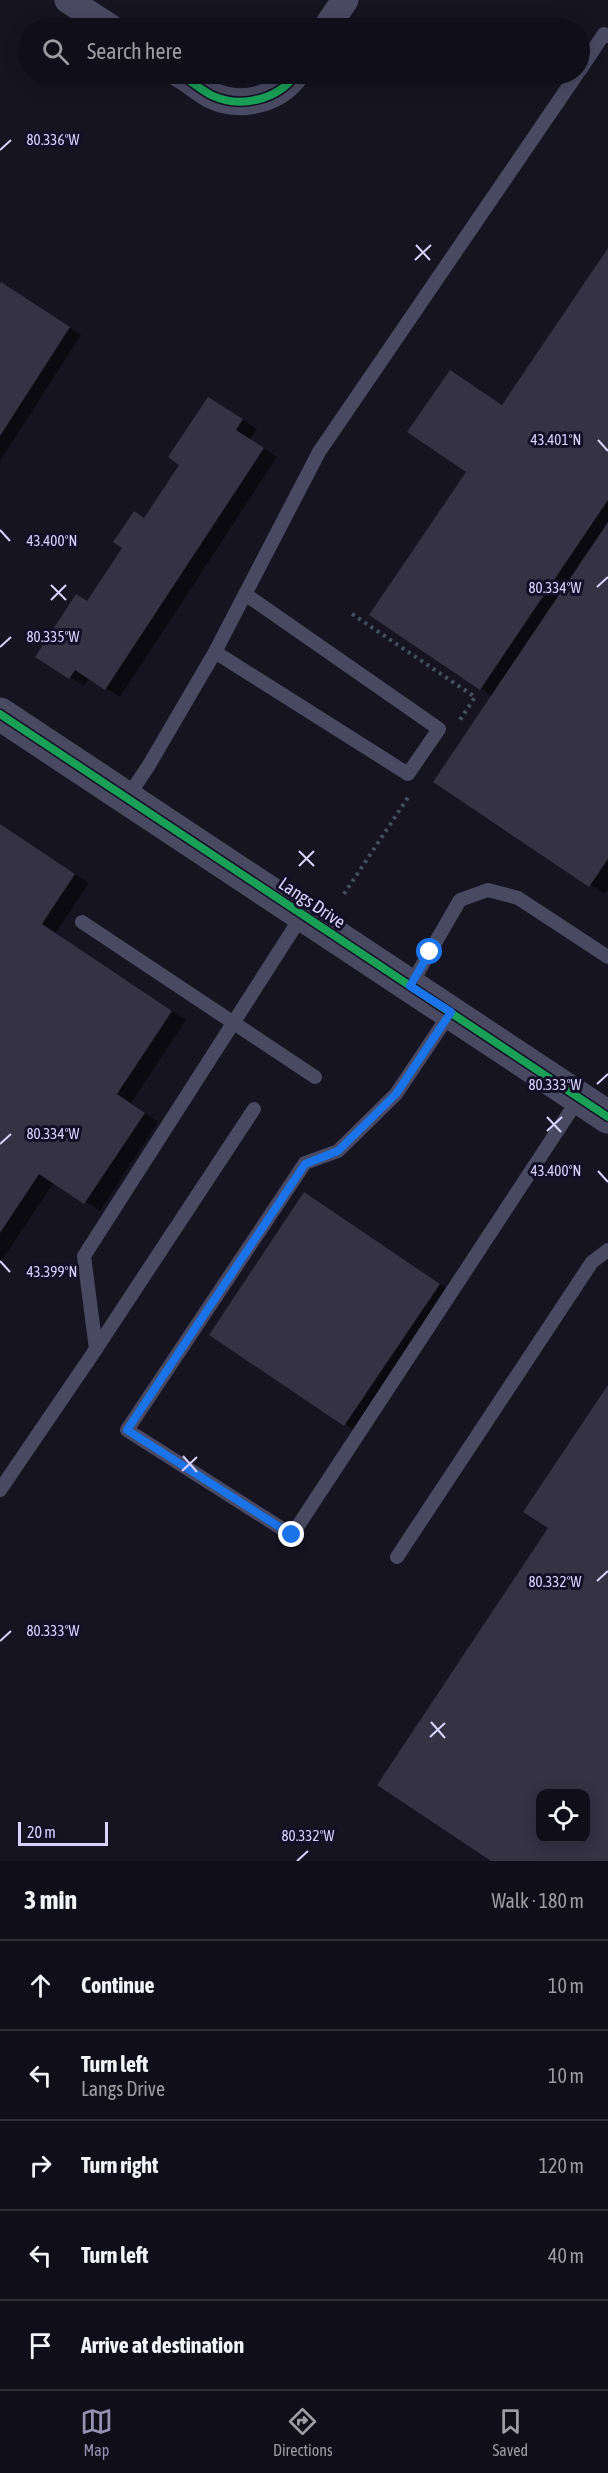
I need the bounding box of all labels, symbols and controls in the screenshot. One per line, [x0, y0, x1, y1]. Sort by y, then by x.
search box [18, 18, 590, 84]
icon: search [39, 35, 72, 68]
text: Search here [87, 38, 182, 64]
text: 80.336°W [27, 131, 80, 148]
text: 43.401°N [531, 431, 581, 448]
text: 43.400°N [27, 532, 77, 549]
text: 80.334°W [529, 579, 582, 596]
text: 80.335°W [27, 628, 80, 645]
street label: Langs Drive [275, 873, 349, 932]
route start [416, 938, 442, 964]
text: 80.333°W [529, 1076, 582, 1093]
text: 80.334°W [27, 1125, 80, 1142]
text: 43.400°N [531, 1162, 581, 1179]
text: 43.399°N [27, 1263, 77, 1280]
route end [278, 1521, 304, 1547]
text: 80.332°W [529, 1573, 582, 1590]
text: 80.333°W [27, 1622, 80, 1639]
map controls [536, 1789, 590, 1843]
button: locate [536, 1789, 590, 1843]
scale bar [18, 1819, 108, 1846]
text: 20 m [27, 1823, 56, 1841]
text: 80.332°W [282, 1827, 335, 1844]
text: 3 min [24, 1885, 77, 1915]
text: Walk · 180 m [492, 1889, 584, 1912]
icon: ahead [24, 1969, 57, 2002]
text: Continue [81, 1972, 155, 1998]
text: 10 m [548, 1974, 584, 1997]
text: Turn left [81, 2051, 148, 2077]
icon: left [24, 2059, 57, 2092]
text: 10 m [548, 2064, 584, 2087]
text: Langs Drive [81, 2077, 165, 2100]
icon: right [24, 2149, 57, 2182]
text: Turn right [81, 2152, 158, 2178]
text: 120 m [539, 2154, 584, 2177]
icon: left [24, 2239, 57, 2272]
text: Turn left [81, 2242, 148, 2268]
text: 40 m [548, 2244, 584, 2267]
icon: arrive [24, 2329, 57, 2362]
text: Arrive at destination [81, 2332, 244, 2358]
tab: Map [80, 2405, 113, 2459]
tab: Directions [273, 2405, 333, 2459]
tab: Saved [493, 2405, 528, 2459]

